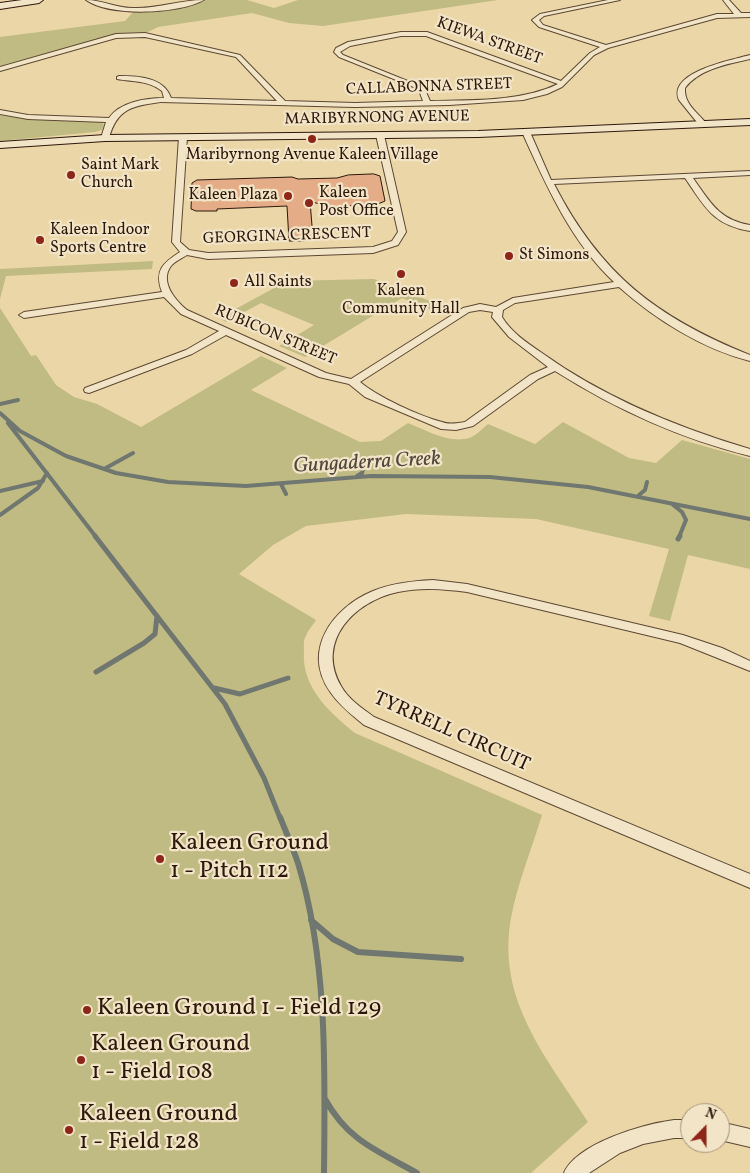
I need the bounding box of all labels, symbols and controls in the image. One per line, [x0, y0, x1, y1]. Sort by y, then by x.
street label: KIEWA STREET [434, 14, 544, 70]
street label: CALLABONNA STREET [345, 76, 513, 100]
street label: MARIBYRNONG AVENUE [284, 108, 470, 130]
marker: Maribyrnong Avenue Kaleen Village [306, 133, 318, 145]
place label: Maribyrnong Avenue Kaleen Village [186, 146, 438, 166]
place label: Saint Mark Church [81, 156, 159, 194]
marker: Saint Mark Church [65, 169, 77, 181]
place label: Kaleen Post Office [319, 184, 394, 222]
place label: Kaleen Plaza [188, 186, 278, 206]
marker: Kaleen Plaza [282, 190, 294, 202]
marker: Kaleen Post Office [303, 197, 315, 209]
place label: Kaleen Indoor Sports Centre [50, 221, 149, 259]
street label: GEORGINA CRESCENT [202, 224, 372, 250]
marker: Kaleen Indoor Sports Centre [34, 234, 46, 246]
place label: St Simons [519, 246, 589, 266]
marker: St Simons [503, 250, 515, 262]
marker: Kaleen Community Hall [395, 268, 407, 280]
place label: All Saints [244, 273, 312, 293]
marker: All Saints [228, 277, 240, 289]
place label: Kaleen Community Hall [342, 282, 460, 320]
street label: RUBICON STREET [211, 302, 339, 370]
water label: Gungaderra Creek [293, 448, 441, 480]
street label: TYRRELL CIRCUIT [369, 688, 533, 778]
place label: Kaleen Ground 1 - Pitch 112 [170, 831, 329, 887]
marker: Kaleen Ground 1 - Pitch 112 [154, 853, 166, 865]
place label: Kaleen Ground 1 - Field 129 [97, 996, 381, 1024]
marker: Kaleen Ground 1 - Field 129 [81, 1004, 93, 1016]
place label: Kaleen Ground 1 - Field 108 [91, 1032, 250, 1088]
marker: Kaleen Ground 1 - Field 108 [75, 1054, 87, 1066]
place label: Kaleen Ground 1 - Field 128 [79, 1102, 238, 1158]
north arrow [680, 1103, 730, 1153]
text: N [702, 1104, 719, 1125]
marker: Kaleen Ground 1 - Field 128 [63, 1124, 75, 1136]

